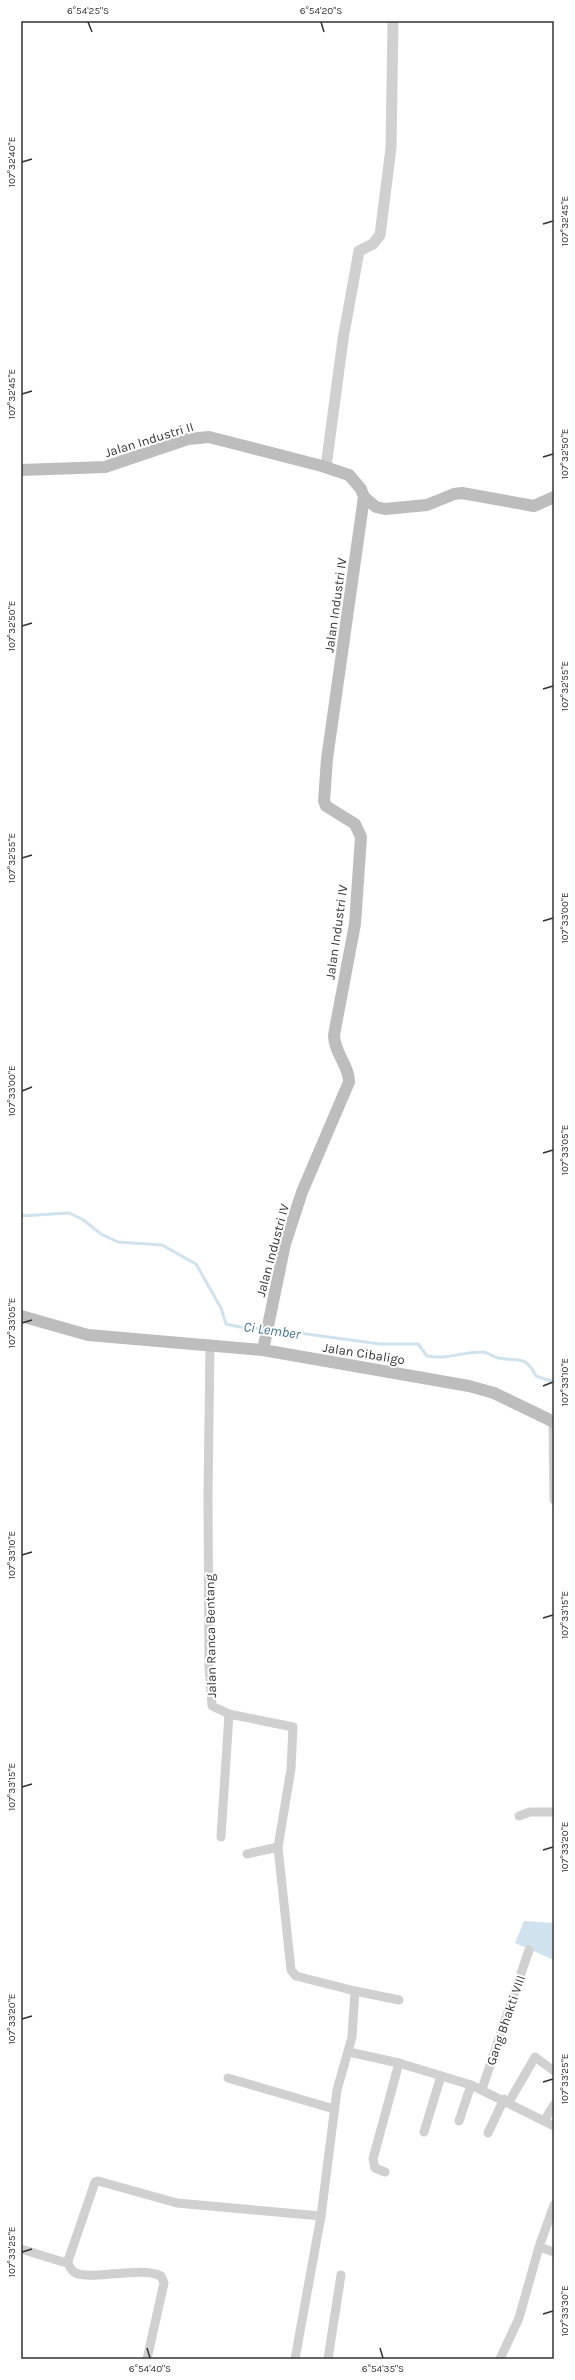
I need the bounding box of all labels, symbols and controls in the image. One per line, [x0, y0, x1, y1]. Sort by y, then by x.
text: 6°54'25"S [67, 5, 109, 17]
text: 6°54'20"S [300, 5, 342, 17]
text: 107°32'40"E [6, 137, 18, 187]
text: 107°32'45"E [559, 196, 571, 246]
text: 107°32'45"E [6, 369, 18, 419]
street label: Jalan Industri II [103, 419, 195, 460]
text: 107°32'50"E [559, 429, 571, 479]
street label: Jalan Industri IV [321, 556, 350, 653]
text: 107°32'50"E [6, 601, 18, 651]
text: 107°32'55"E [559, 661, 571, 711]
text: 107°32'55"E [6, 833, 18, 883]
street label: Jalan Industri IV [322, 883, 351, 980]
text: 107°33'00"E [559, 892, 571, 944]
text: 107°33'00"E [6, 1065, 18, 1117]
text: 107°33'05"E [559, 1125, 571, 1175]
street label: Jalan Industri IV [253, 1201, 292, 1298]
text: 107°33'05"E [6, 1298, 18, 1348]
water label: Ci Lember [242, 1318, 303, 1343]
street label: Jalan Cibaligo [322, 1340, 406, 1367]
text: 107°33'10"E [559, 1358, 571, 1406]
text: 107°33'10"E [6, 1531, 18, 1579]
street label: Jalan Ranca Bentang [202, 1573, 219, 1698]
text: 107°33'15"E [559, 1591, 571, 1639]
text: 107°33'15"E [6, 1763, 18, 1811]
text: 107°33'20"E [559, 1822, 571, 1872]
street label: Gang Bhakti VIII [483, 1973, 528, 2067]
text: 107°33'20"E [6, 1994, 18, 2044]
text: 107°33'25"E [559, 2054, 571, 2104]
text: 107°33'25"E [6, 2227, 18, 2277]
text: 107°33'30"E [559, 2285, 571, 2337]
text: 6°54'40"S [129, 2363, 171, 2375]
text: 6°54'35"S [362, 2363, 404, 2375]

